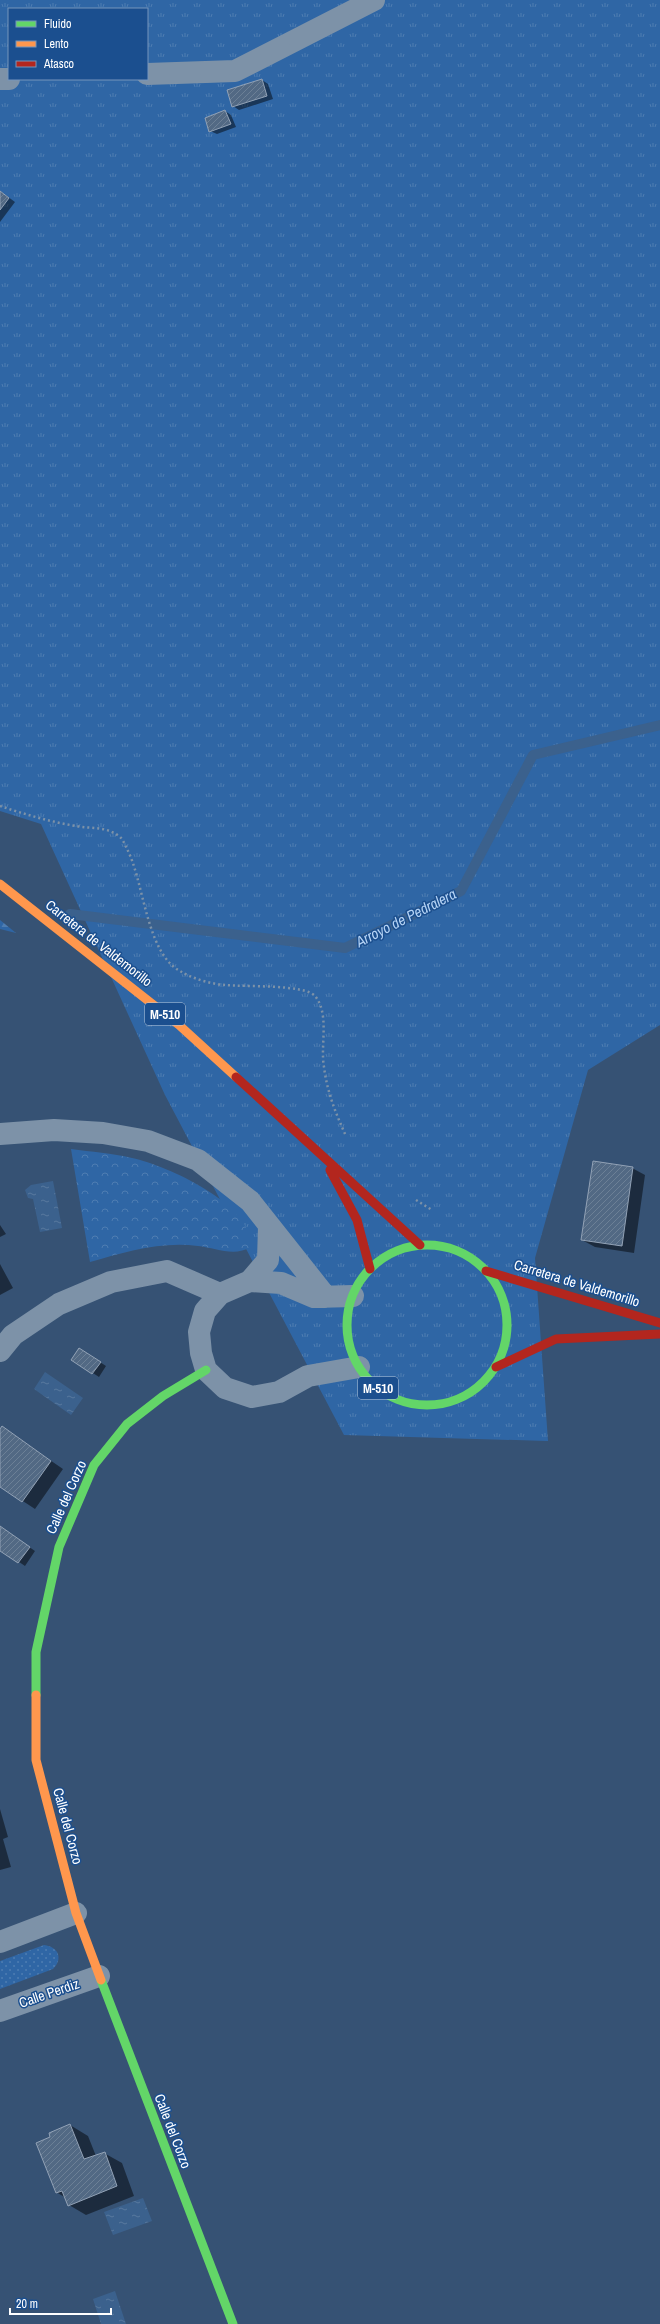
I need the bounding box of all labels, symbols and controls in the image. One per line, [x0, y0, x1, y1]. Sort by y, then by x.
legend [8, 8, 148, 80]
text: Fluido [44, 16, 71, 32]
text: Lento [44, 36, 69, 52]
text: Atasco [43, 56, 74, 72]
water label: Arroyo de Pedralera [351, 883, 460, 952]
street label: Carretera de Valdemorillo [42, 896, 156, 990]
road number: M-510 [145, 1003, 185, 1025]
street label: Carretera de Valdemorillo [512, 1255, 642, 1311]
road number: M-510 [358, 1377, 398, 1399]
street label: Calle del Corzo [42, 1457, 90, 1537]
street label: Calle del Corzo [49, 1786, 87, 1866]
street label: Calle Perdiz [17, 1974, 82, 2012]
street label: Calle del Corzo [151, 2091, 195, 2171]
scale bar [10, 2290, 111, 2316]
text: 20 m [16, 2296, 38, 2312]

